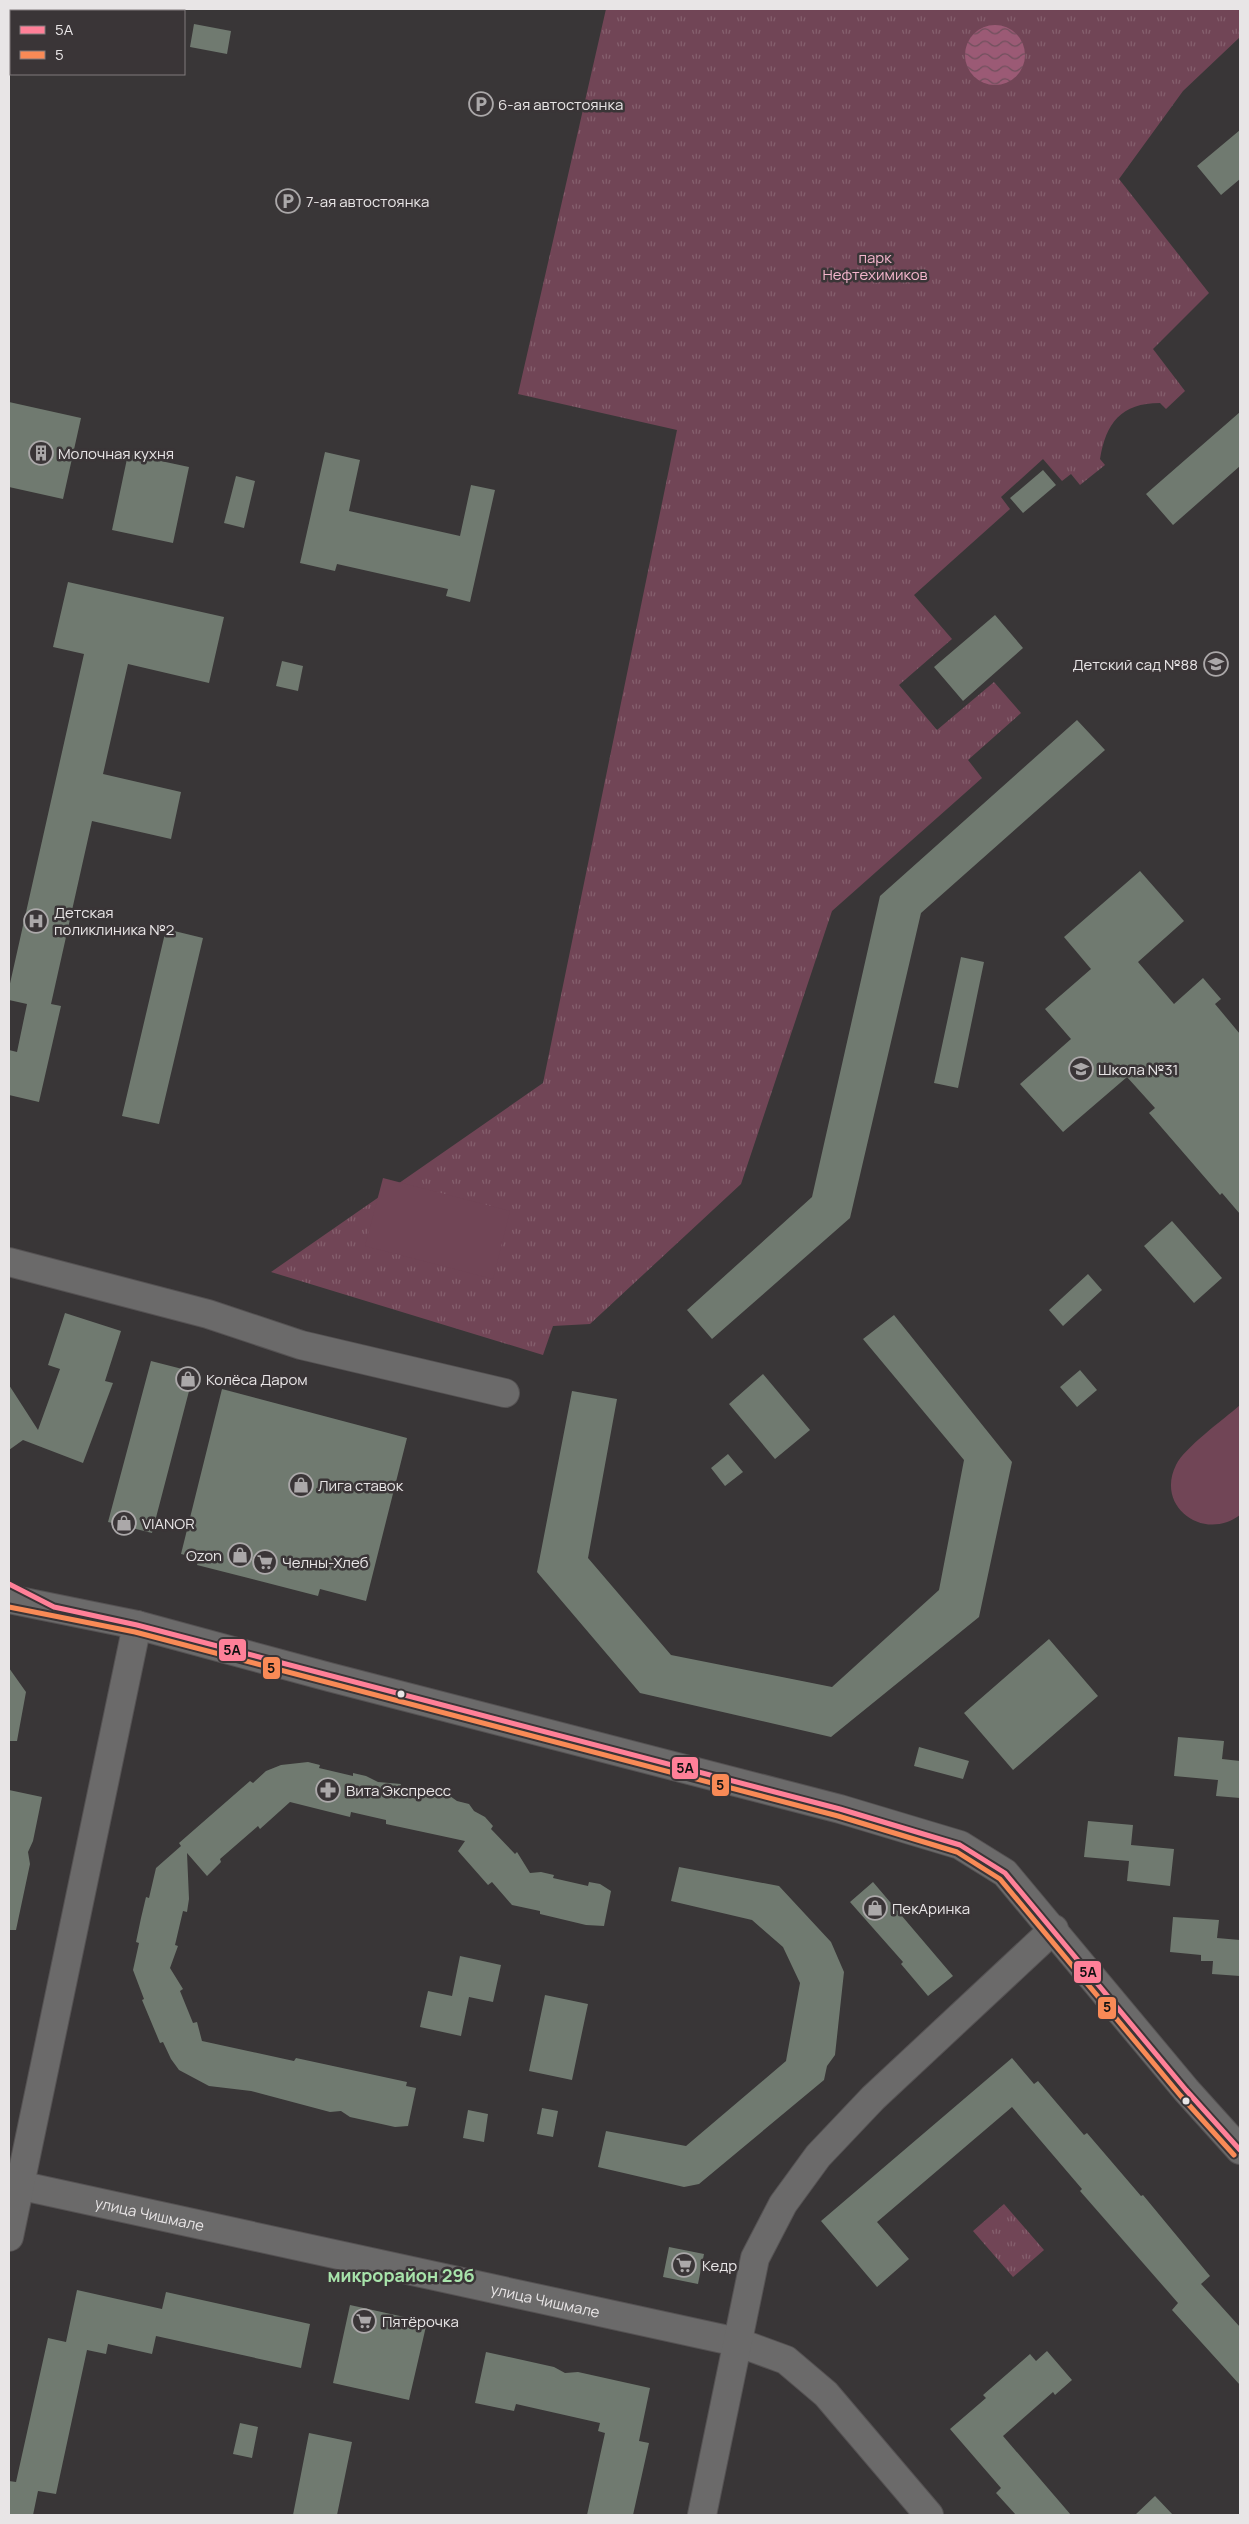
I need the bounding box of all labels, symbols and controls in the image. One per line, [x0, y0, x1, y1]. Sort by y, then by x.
legend [10, 10, 185, 75]
text: 5А [55, 19, 74, 40]
text: 5 [55, 44, 64, 65]
parking icon: 6-ая автостоянка [468, 91, 494, 117]
place label: 6-ая автостоянка [498, 94, 623, 115]
parking icon: 7-ая автостоянка [275, 188, 301, 214]
place label: 7-ая автостоянка [306, 191, 429, 212]
park label: парк Нефтехимиков [822, 247, 928, 285]
building icon: Молочная кухня [28, 440, 54, 466]
place label: Молочная кухня [58, 443, 174, 464]
school or university icon: Детский сад №88 [1203, 651, 1229, 677]
place label: Детский сад №88 [1072, 654, 1198, 675]
place label: Детская поликлиника №2 [54, 902, 174, 940]
hospital icon: Детская поликлиника №2 [23, 908, 49, 934]
school or university icon: Школа №31 [1068, 1056, 1094, 1082]
place label: Школа №31 [1098, 1059, 1178, 1080]
shop icon: Колёса Даром [175, 1366, 201, 1392]
place label: Колёса Даром [206, 1369, 308, 1390]
shop icon: Лига ставок [288, 1472, 314, 1498]
place label: Лига ставок [318, 1475, 404, 1496]
shop icon: VIANOR [111, 1510, 137, 1536]
place label: VIANOR [142, 1513, 195, 1534]
shop icon: Ozon [227, 1542, 253, 1568]
place label: Ozon [186, 1545, 222, 1566]
supermarket icon: Челны-Хлеб [252, 1549, 278, 1575]
place label: Челны-Хлеб [282, 1552, 369, 1573]
line badge: 5А [218, 1638, 247, 1662]
text: 5А [223, 1640, 241, 1659]
line badge: 5 [262, 1656, 281, 1680]
text: 5 [267, 1658, 275, 1677]
unlabelled marker [396, 1689, 406, 1699]
line badge: 5А [671, 1756, 699, 1780]
text: 5А [676, 1758, 694, 1777]
line badge: 5 [711, 1773, 730, 1797]
text: 5 [716, 1775, 724, 1794]
pharmacy icon: Вита Экспресс [315, 1777, 341, 1803]
place label: Вита Экспресс [346, 1780, 451, 1801]
shop icon: ПекАринка [862, 1895, 888, 1921]
place label: ПекАринка [892, 1898, 970, 1919]
line badge: 5А [1073, 1960, 1102, 1984]
text: 5А [1079, 1962, 1097, 1981]
line badge: 5 [1097, 1996, 1117, 2020]
text: 5 [1103, 1997, 1111, 2016]
unlabelled marker [1181, 2096, 1191, 2106]
street label: улица Чишмале [93, 2192, 206, 2236]
supermarket icon: Кедр [671, 2252, 697, 2278]
place label: Кедр [702, 2255, 737, 2276]
district label: микрорайон 29б [328, 2263, 475, 2287]
street label: улица Чишмале [489, 2278, 602, 2322]
supermarket icon: Пятёрочка [351, 2308, 377, 2334]
place label: Пятёрочка [382, 2311, 459, 2332]

